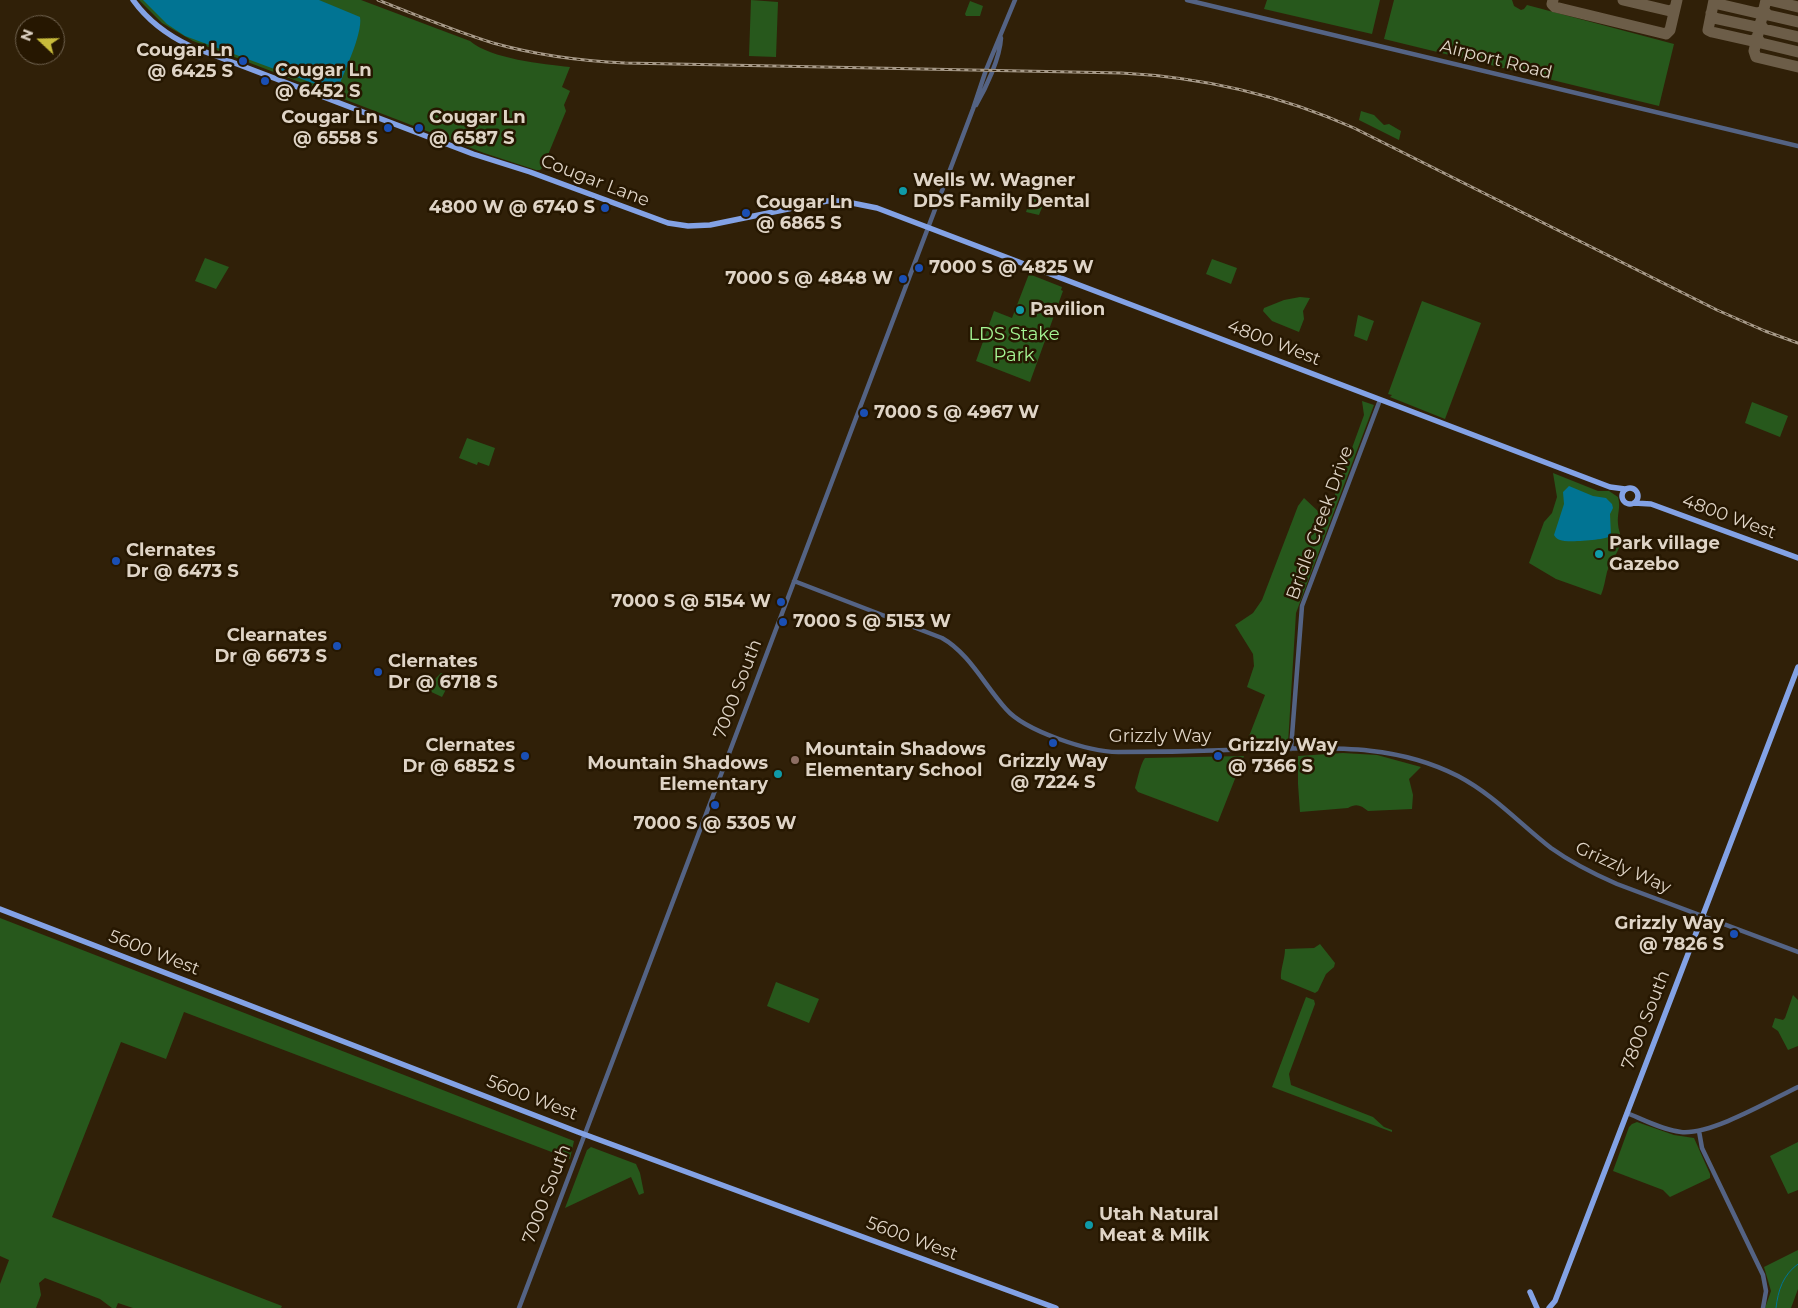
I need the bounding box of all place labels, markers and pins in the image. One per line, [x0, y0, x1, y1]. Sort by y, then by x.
place label: Cougar Ln @ 6425 S [136, 40, 233, 82]
marker: Cougar Ln @ 6425 S [237, 55, 249, 67]
place label: Cougar Ln @ 6452 S [275, 60, 372, 102]
marker: Cougar Ln @ 6452 S [259, 75, 271, 87]
place label: Cougar Ln @ 6558 S [281, 107, 378, 150]
place label: Cougar Ln @ 6587 S [429, 107, 526, 150]
marker: Cougar Ln @ 6558 S [382, 122, 394, 134]
marker: Cougar Ln @ 6587 S [413, 122, 425, 134]
place label: Wells W. Wagner DDS Family Dental [913, 170, 1090, 212]
marker: Wells W. Wagner DDS Family Dental [897, 185, 909, 197]
place label: Cougar Ln @ 6865 S [756, 192, 853, 234]
place label: 4800 W @ 6740 S [429, 197, 595, 219]
marker: 4800 W @ 6740 S [599, 202, 611, 214]
marker: Cougar Ln @ 6865 S [740, 207, 752, 219]
place label: 7000 S @ 4825 W [929, 257, 1094, 279]
marker: 7000 S @ 4825 W [913, 262, 925, 274]
place label: 7000 S @ 4848 W [725, 268, 893, 290]
marker: 7000 S @ 4848 W [897, 273, 909, 285]
place label: Pavilion [1030, 299, 1105, 321]
marker: Pavilion [1014, 304, 1026, 316]
place label: 7000 S @ 4967 W [874, 402, 1039, 424]
marker: 7000 S @ 4967 W [858, 407, 870, 419]
place label: Park village Gazebo [1609, 533, 1720, 576]
place label: Clernates Dr @ 6473 S [126, 540, 239, 582]
marker: Park village Gazebo [1593, 548, 1605, 560]
marker: Clernates Dr @ 6473 S [110, 555, 122, 567]
place label: 7000 S @ 5154 W [611, 591, 771, 613]
marker: 7000 S @ 5154 W [775, 596, 787, 608]
place label: 7000 S @ 5153 W [793, 611, 951, 633]
marker: 7000 S @ 5153 W [777, 616, 789, 628]
place label: Clearnates Dr @ 6673 S [214, 625, 327, 668]
marker: Clearnates Dr @ 6673 S [331, 640, 343, 652]
place label: Clernates Dr @ 6718 S [388, 651, 498, 694]
marker: Clernates Dr @ 6718 S [372, 666, 384, 678]
place label: Clernates Dr @ 6852 S [402, 735, 515, 778]
place label: Grizzly Way @ 7366 S [1228, 735, 1337, 778]
marker: Grizzly Way @ 7224 S [1047, 737, 1059, 749]
place label: Mountain Shadows Elementary School [805, 739, 986, 782]
marker: Clernates Dr @ 6852 S [519, 750, 531, 762]
marker: Grizzly Way @ 7366 S [1212, 750, 1224, 762]
place label: Grizzly Way @ 7224 S [998, 751, 1108, 794]
place label: Mountain Shadows Elementary [587, 753, 768, 796]
marker: Mountain Shadows Elementary School [789, 754, 801, 766]
marker: Mountain Shadows Elementary [772, 768, 784, 780]
marker: 7000 S @ 5305 W [709, 799, 721, 811]
place label: 7000 S @ 5305 W [633, 813, 797, 835]
place label: Grizzly Way @ 7826 S [1615, 913, 1724, 956]
marker: Grizzly Way @ 7826 S [1728, 928, 1740, 940]
place label: Utah Natural Meat & Milk [1099, 1204, 1219, 1246]
marker: Utah Natural Meat & Milk [1083, 1219, 1095, 1231]

